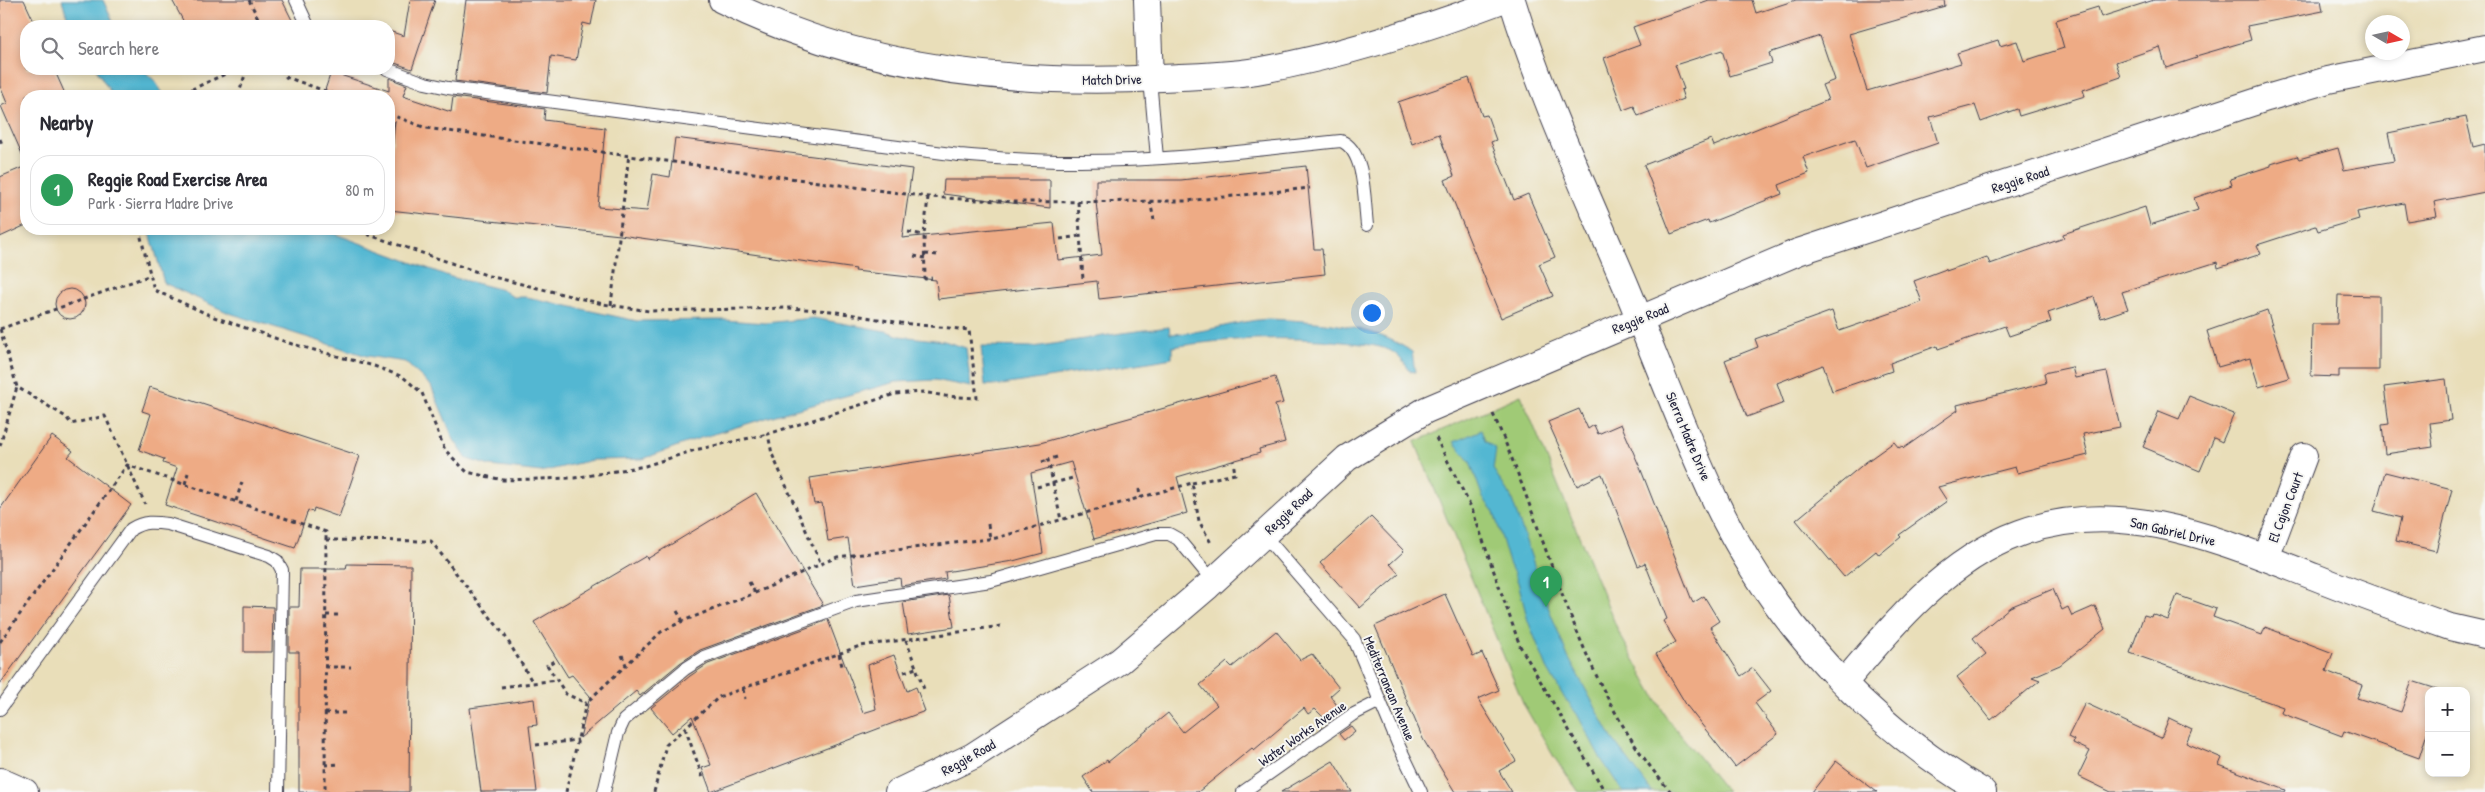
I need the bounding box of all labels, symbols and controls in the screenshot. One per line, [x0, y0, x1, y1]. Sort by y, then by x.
north arrow [2365, 15, 2410, 60]
search box [20, 20, 395, 75]
icon: search [38, 34, 66, 62]
text: Search here [78, 35, 159, 61]
street label: Match Drive [1082, 69, 1142, 89]
text: Nearby [40, 108, 93, 137]
street label: Reggie Road [1989, 161, 2052, 198]
text: Reggie Road Exercise Area [88, 166, 267, 192]
text: 1 [54, 179, 60, 201]
text: 80 m [345, 179, 374, 201]
text: Park · Sierra Madre Drive [88, 192, 233, 214]
street label: Reggie Road [1609, 298, 1672, 339]
your location [1359, 300, 1385, 326]
street label: Sierra Madre Drive [1662, 389, 1716, 484]
street label: El Cajon Court [2263, 469, 2308, 545]
street label: Reggie Road [1260, 483, 1317, 539]
street label: San Gabriel Drive [2129, 512, 2218, 550]
pin: 1 [1530, 566, 1562, 607]
street label: Mediterranean Avenue [1359, 633, 1421, 743]
map controls [2425, 687, 2470, 777]
button: + [2425, 687, 2470, 732]
street label: Water Works Avenue [1254, 696, 1350, 770]
button: − [2425, 732, 2470, 777]
street label: Reggie Road [937, 734, 999, 781]

